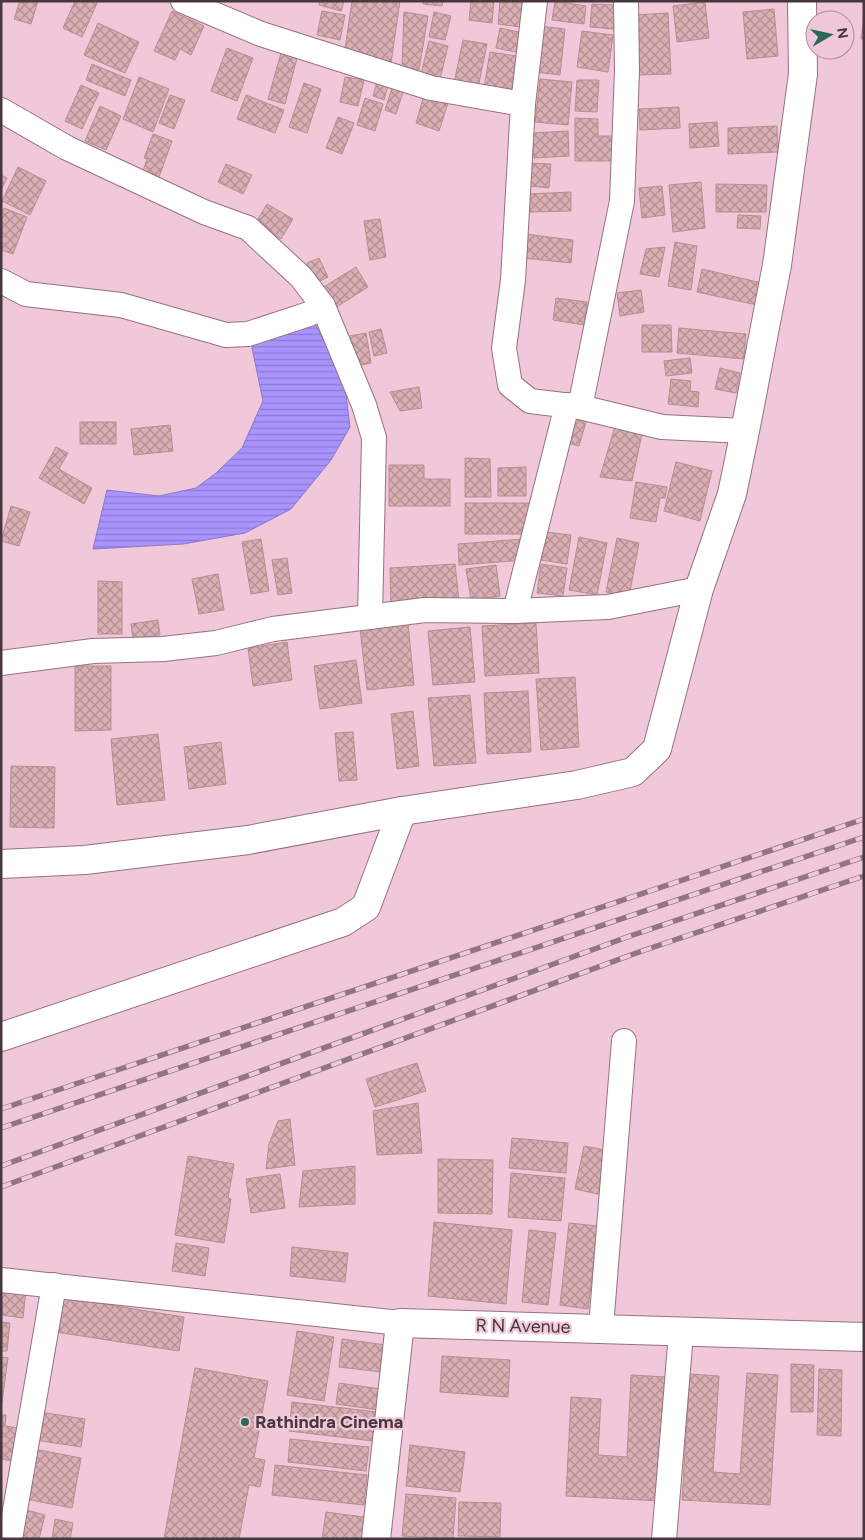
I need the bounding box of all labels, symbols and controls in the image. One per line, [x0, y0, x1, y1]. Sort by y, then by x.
north arrow [805, 10, 855, 60]
text: N [833, 26, 852, 40]
street label: R N Avenue [475, 1314, 571, 1338]
place label: Rathindra Cinema [255, 1411, 403, 1433]
marker: Rathindra Cinema [239, 1416, 251, 1428]

